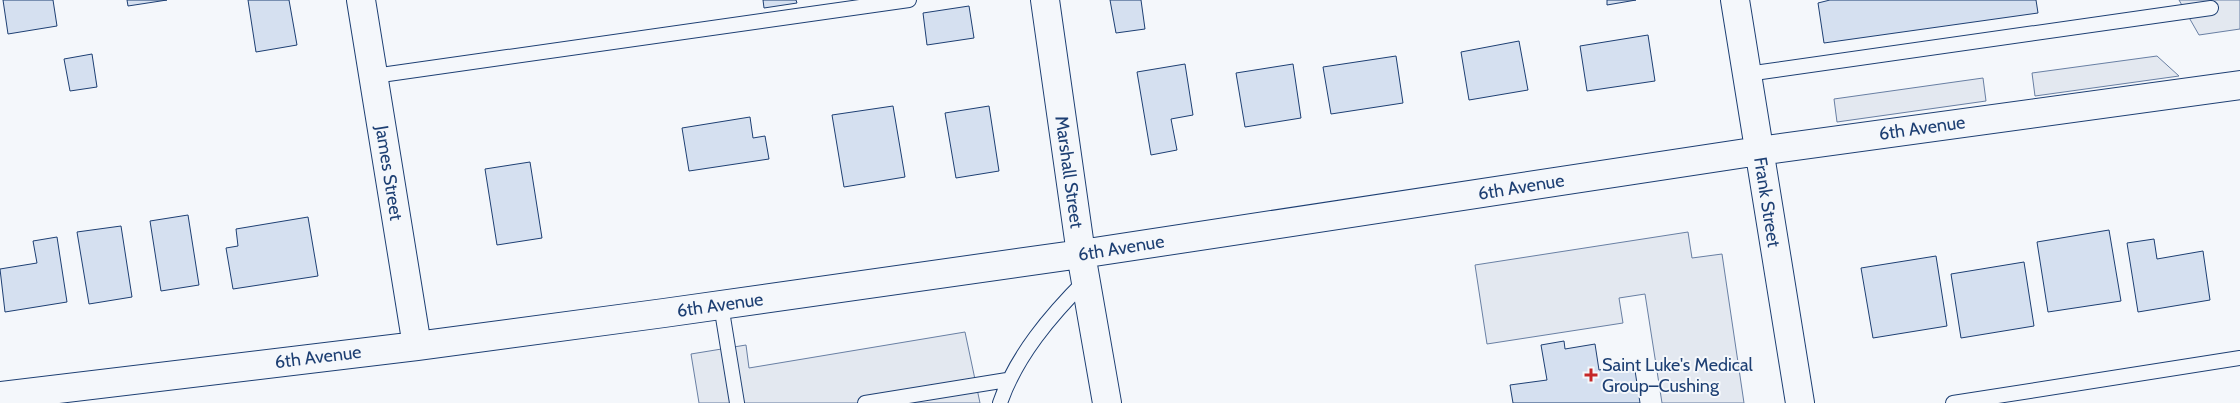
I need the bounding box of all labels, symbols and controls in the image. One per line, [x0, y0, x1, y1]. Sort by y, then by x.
street label: 6th Avenue [1877, 111, 1967, 145]
street label: Marshall Street [1050, 114, 1088, 230]
street label: James Street [370, 123, 407, 222]
street label: Frank Street [1749, 155, 1785, 249]
street label: 6th Avenue [1476, 169, 1566, 205]
street label: 6th Avenue [1076, 230, 1166, 266]
street label: 6th Avenue [675, 288, 765, 322]
street label: 6th Avenue [273, 341, 363, 373]
place label: Saint Luke's Medical Group–Cushing [1602, 354, 1754, 397]
marker: Saint Luke's Medical Group–Cushing [1584, 368, 1598, 382]

